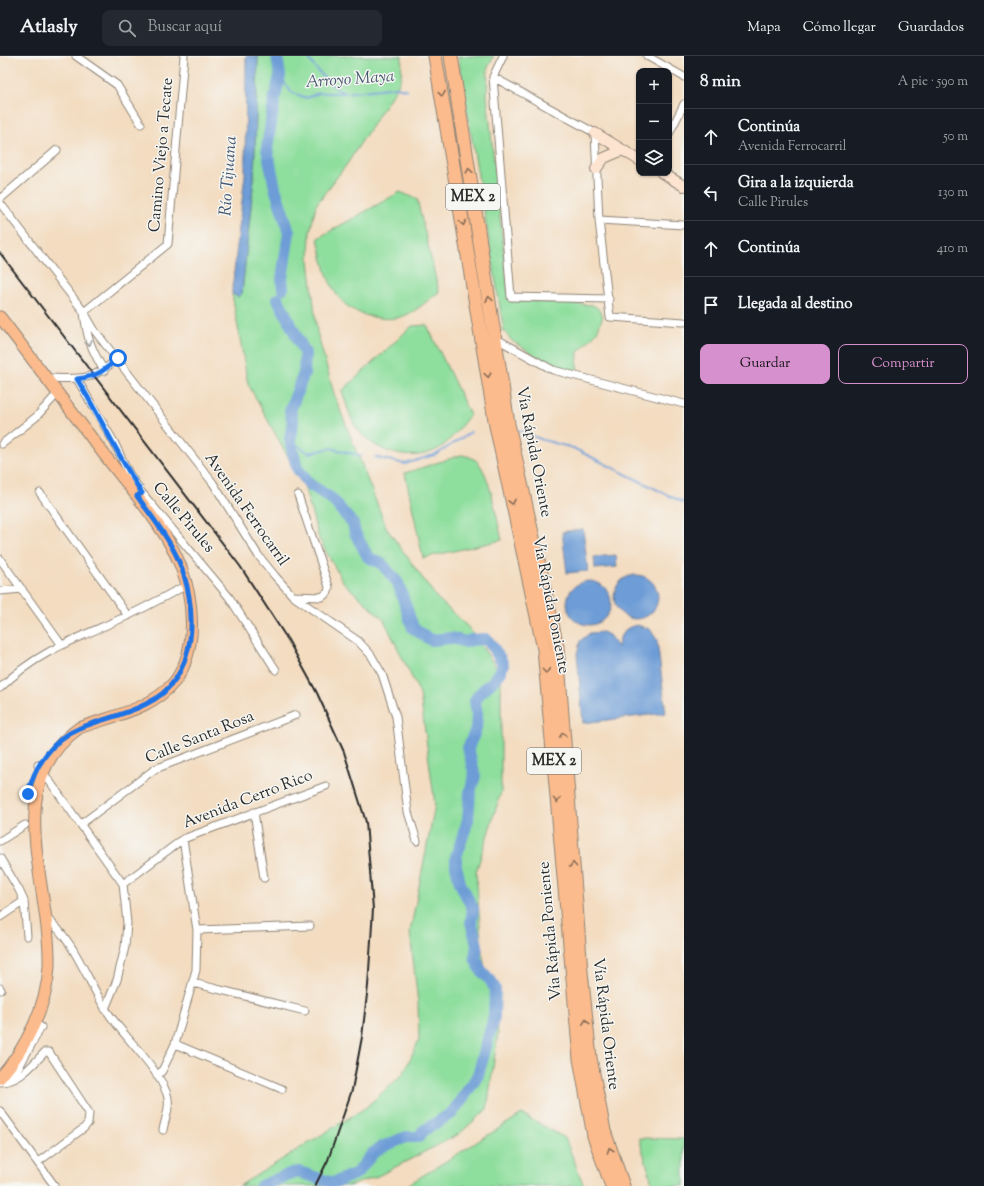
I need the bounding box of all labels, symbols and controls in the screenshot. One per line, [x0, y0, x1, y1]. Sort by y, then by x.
search box [102, 10, 382, 46]
text: Atlasly [20, 14, 78, 41]
icon: search [116, 17, 138, 39]
text: Buscar aquí [148, 17, 222, 38]
text: Mapa [747, 18, 781, 38]
text: Cómo llegar [803, 18, 876, 38]
text: Guardados [898, 18, 964, 38]
water label: Arroyo Maya [305, 65, 395, 95]
map controls [636, 68, 672, 176]
button: + [636, 68, 672, 104]
text: 8 min [700, 70, 741, 94]
text: A pie · 590 m [898, 73, 968, 91]
street label: Camino Viejo a Tecate [144, 77, 180, 233]
one-way arrow [437, 91, 445, 98]
button: − [636, 104, 672, 140]
text: Continúa [738, 117, 800, 138]
icon: ahead [700, 126, 722, 148]
text: 50 m [943, 128, 968, 146]
water label: Río Tijuana [214, 135, 244, 217]
text: Avenida Ferrocarril [738, 138, 846, 156]
button: layers [636, 140, 672, 176]
one-way arrow [465, 168, 474, 174]
text: Gira a la izquierda [738, 173, 854, 194]
icon: left [700, 182, 722, 204]
road number: MEX 2 [446, 184, 500, 210]
text: 130 m [938, 184, 968, 202]
text: Calle Pirules [738, 194, 808, 212]
one-way arrow [458, 220, 467, 226]
icon: ahead [700, 238, 722, 260]
text: Continúa [738, 238, 800, 259]
text: 410 m [937, 240, 968, 258]
icon: arrive [700, 294, 722, 316]
text: Llegada al destino [738, 294, 853, 315]
one-way arrow [485, 296, 494, 302]
one-way arrow [85, 339, 93, 346]
button: Guardar [700, 344, 830, 384]
button: Compartir [838, 344, 968, 384]
route start [109, 349, 127, 367]
one-way arrow [483, 372, 492, 378]
street label: Vía Rápida Oriente [509, 385, 557, 519]
street label: Avenida Ferrocarril [198, 449, 294, 572]
street label: Calle Pirules [146, 478, 220, 558]
one-way arrow [508, 499, 516, 506]
street label: Vía Rápida Poniente [525, 534, 575, 676]
one-way arrow [542, 668, 551, 674]
street label: Calle Santa Rosa [142, 705, 258, 770]
one-way arrow [559, 732, 568, 738]
road number: MEX 2 [527, 748, 581, 774]
street label: Avenida Cerro Rico [180, 765, 316, 835]
route end [19, 785, 37, 803]
one-way arrow [553, 797, 562, 803]
street label: Vía Rápida Poniente [533, 860, 569, 1002]
one-way arrow [568, 862, 577, 868]
street label: Vía Rápida Oriente [585, 957, 625, 1091]
one-way arrow [582, 1019, 591, 1025]
one-way arrow [606, 1146, 615, 1153]

